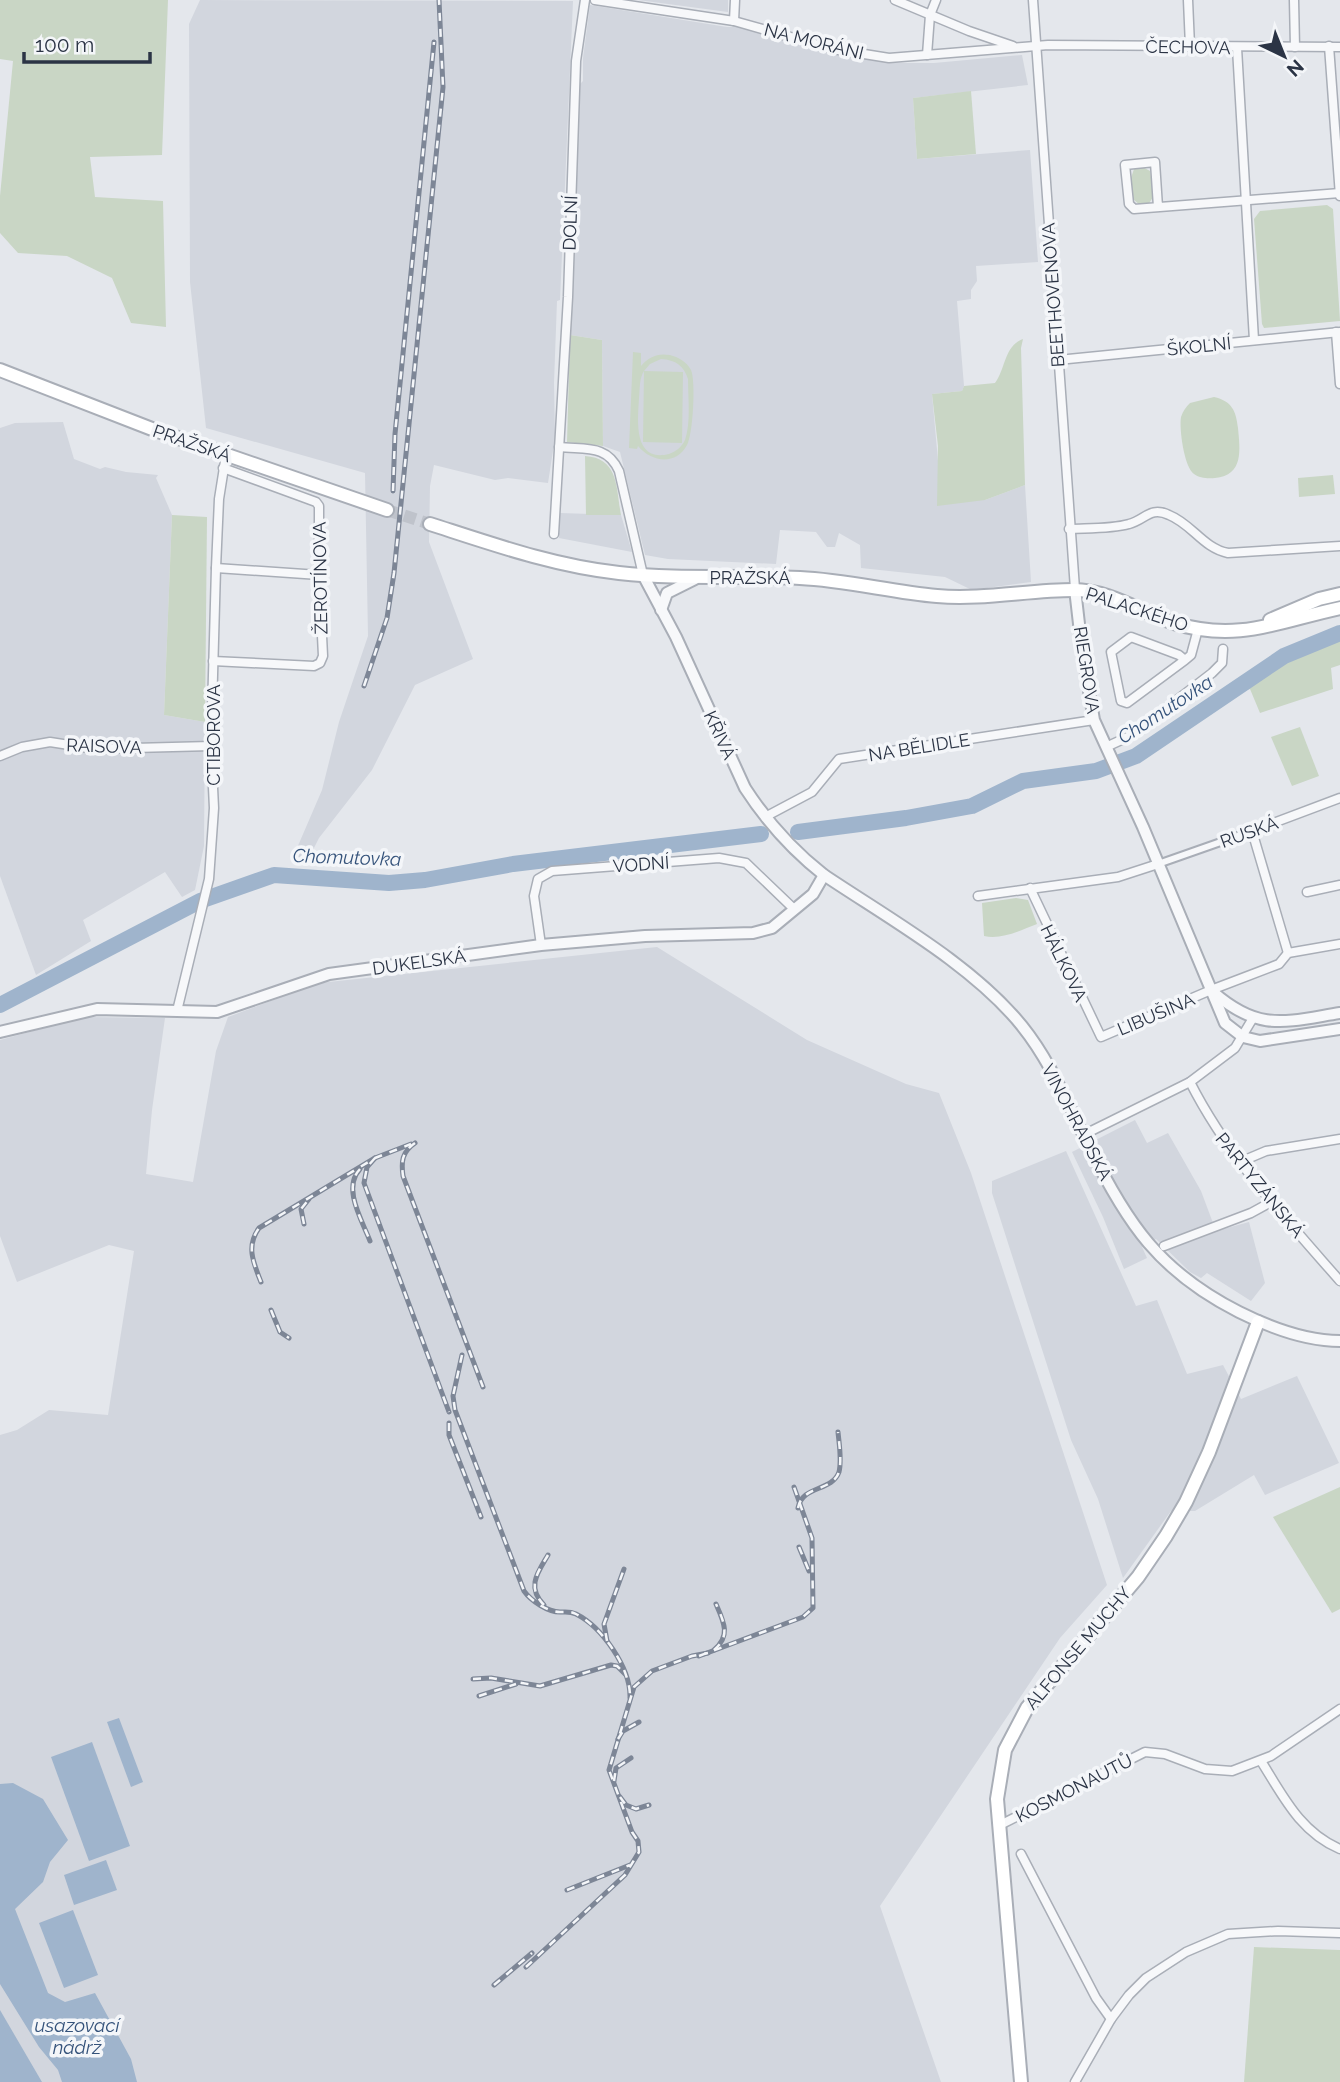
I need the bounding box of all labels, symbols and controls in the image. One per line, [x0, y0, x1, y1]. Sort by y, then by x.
street label: NA MORÁNI [762, 18, 866, 63]
scale bar [24, 21, 150, 65]
north arrow [1249, 21, 1319, 91]
text: 100 m [35, 32, 94, 57]
street label: ČECHOVA [1145, 35, 1231, 58]
text: N [1283, 55, 1308, 81]
street label: DOLNÍ [558, 194, 581, 251]
street label: BEETHOVENOVA [1037, 222, 1069, 368]
street label: ŠKOLNÍ [1166, 331, 1233, 360]
street label: PRAŽSKÁ [150, 419, 234, 466]
street label: ŽEROTÍNOVA [308, 521, 331, 635]
street label: PRAŽSKÁ [709, 566, 791, 588]
street label: PALACKÉHO [1083, 582, 1191, 635]
street label: RIEGROVA [1070, 625, 1104, 715]
water label: Chomutovka [1113, 670, 1217, 748]
street label: CTIBOROVA [203, 684, 224, 786]
street label: KŘIVÁ [700, 707, 741, 763]
street label: NA BĚLIDLE [867, 728, 971, 765]
street label: RAISOVA [66, 734, 142, 758]
street label: RUSKÁ [1217, 811, 1281, 852]
water label: Chomutovka [292, 844, 402, 870]
street label: VODNÍ [612, 851, 670, 876]
street label: HÁLKOVA [1036, 921, 1093, 1005]
street label: DUKELSKÁ [371, 944, 467, 979]
street label: LIBUŠINA [1114, 987, 1198, 1040]
street label: VINOHRADSKÁ [1037, 1060, 1117, 1184]
street label: PARTYZÁNSKÁ [1211, 1128, 1309, 1242]
street label: ALFONSE MUCHY [1021, 1582, 1136, 1714]
street label: KOSMONAUTŮ [1012, 1749, 1136, 1826]
water label: usazovací nádrž [35, 2014, 121, 2058]

